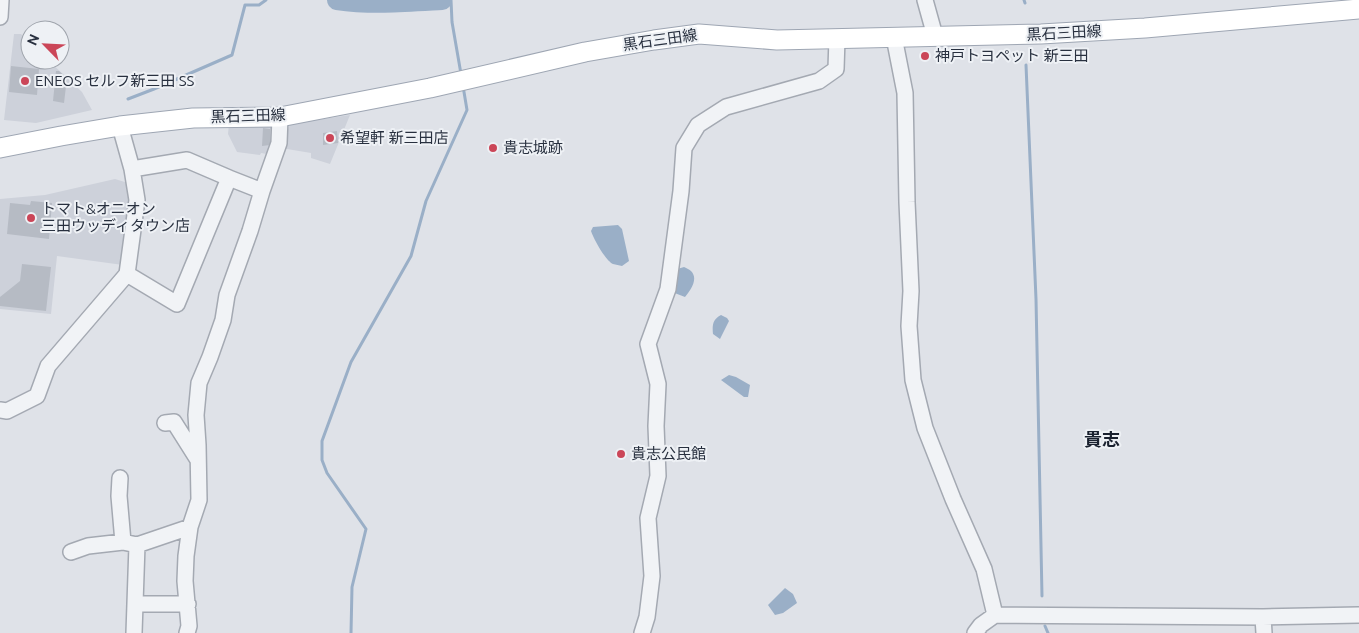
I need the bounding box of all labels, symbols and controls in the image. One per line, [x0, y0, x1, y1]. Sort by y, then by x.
north arrow [20, 20, 70, 70]
street label: 黒石三田線 [1026, 22, 1102, 43]
street label: 黒石三田線 [622, 26, 698, 53]
text: N [24, 32, 43, 48]
place label: 神戸トヨペット 新三田 [935, 47, 1088, 64]
marker: 神戸トヨペット 新三田 [919, 50, 931, 62]
place label: ENEOS セルフ新三田 SS [35, 72, 195, 89]
marker: ENEOS セルフ新三田 SS [19, 75, 31, 87]
street label: 黒石三田線 [210, 106, 286, 125]
place label: 希望軒 新三田店 [340, 129, 448, 146]
marker: 希望軒 新三田店 [324, 132, 336, 144]
place label: 貴志城跡 [503, 139, 563, 156]
marker: 貴志城跡 [487, 142, 499, 154]
place label: トマト&オニオン 三田ウッディタウン店 [41, 200, 190, 234]
marker: トマト&オニオン 三田ウッディタウン店 [25, 212, 37, 224]
district label: 貴志 [1084, 429, 1120, 449]
place label: 貴志公民館 [631, 445, 706, 462]
marker: 貴志公民館 [615, 448, 627, 460]

